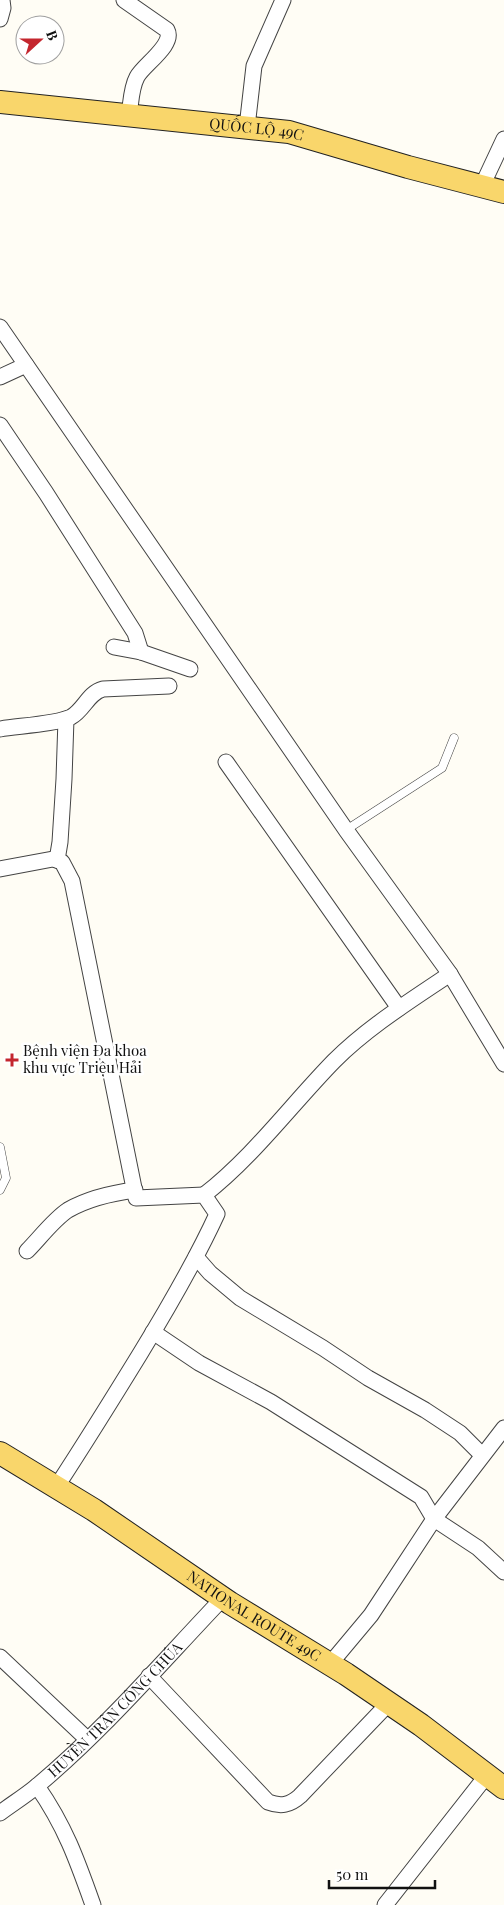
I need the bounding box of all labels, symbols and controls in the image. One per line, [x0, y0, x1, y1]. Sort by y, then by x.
north arrow [15, 15, 65, 65]
text: B [42, 27, 63, 43]
street label: QUỐC LỘ 49C [208, 113, 307, 145]
place label: Bệnh viện Đa khoa khu vực Triệu Hải [23, 1040, 147, 1077]
marker: Bệnh viện Đa khoa khu vực Triệu Hải [5, 1053, 19, 1067]
street label: NATIONAL ROUTE 49C [183, 1566, 325, 1665]
street label: HUYỀN TRÂN CÔNG CHÚA [43, 1637, 186, 1781]
scale bar [329, 1858, 435, 1890]
text: 50 m [336, 1864, 369, 1884]

